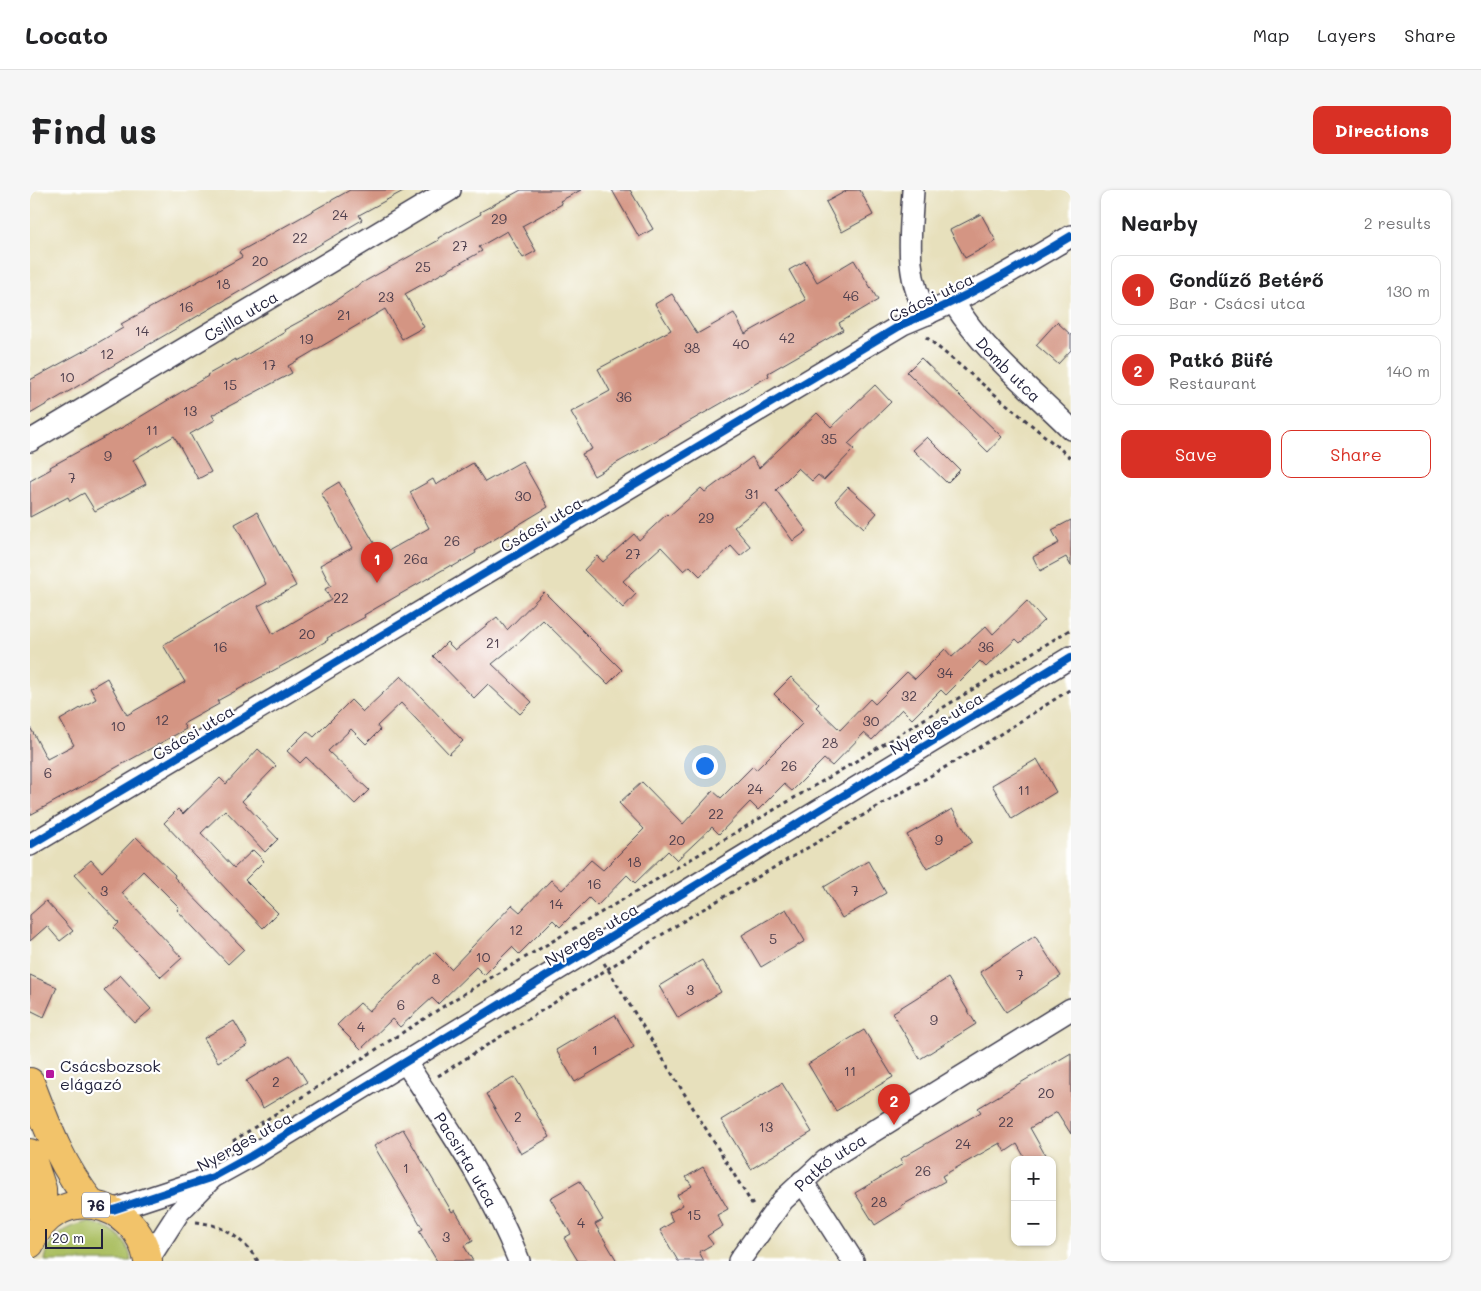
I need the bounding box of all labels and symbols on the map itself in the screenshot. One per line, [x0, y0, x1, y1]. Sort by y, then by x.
house number: 24 [332, 205, 349, 224]
house number: 29 [491, 209, 507, 228]
house number: 22 [292, 228, 308, 247]
house number: 27 [452, 236, 468, 255]
house number: 20 [252, 251, 269, 270]
house number: 25 [415, 257, 431, 276]
street label: Csácsi utca [885, 267, 977, 327]
house number: 18 [216, 274, 230, 293]
street label: Csilla utca [200, 285, 281, 345]
house number: 46 [843, 286, 859, 305]
house number: 23 [378, 287, 394, 306]
house number: 16 [179, 297, 193, 316]
house number: 21 [337, 305, 351, 324]
house number: 14 [135, 321, 150, 340]
house number: 42 [779, 328, 795, 347]
house number: 19 [299, 329, 313, 348]
street label: Domb utca [972, 332, 1046, 406]
house number: 40 [733, 334, 750, 353]
house number: 38 [684, 338, 700, 357]
house number: 12 [100, 344, 114, 363]
house number: 17 [262, 355, 276, 374]
house number: 10 [60, 367, 75, 386]
house number: 15 [223, 375, 237, 394]
house number: 36 [616, 387, 632, 406]
house number: 13 [183, 401, 197, 420]
house number: 11 [146, 420, 158, 439]
house number: 35 [821, 429, 837, 448]
house number: 9 [104, 446, 112, 465]
house number: 7 [68, 468, 76, 487]
house number: 31 [745, 484, 759, 503]
house number: 30 [515, 486, 532, 505]
street label: Csácsi utca [496, 491, 586, 557]
house number: 29 [698, 508, 714, 527]
house number: 26 [444, 531, 460, 550]
pin: 1 [361, 542, 393, 583]
house number: 27 [625, 544, 641, 563]
house number: 26a [404, 549, 428, 568]
house number: 22 [333, 588, 349, 607]
house number: 20 [299, 624, 316, 643]
house number: 21 [486, 633, 500, 652]
house number: 16 [213, 637, 227, 656]
house number: 36 [978, 637, 994, 656]
house number: 34 [937, 663, 954, 682]
house number: 32 [901, 686, 917, 705]
street label: Nyerges utca [885, 687, 987, 759]
street label: Csácsi utca [148, 699, 238, 765]
house number: 12 [155, 710, 169, 729]
house number: 30 [863, 711, 880, 730]
house number: 10 [111, 716, 126, 735]
house number: 28 [822, 733, 838, 752]
your location [692, 753, 718, 779]
house number: 26 [781, 756, 797, 775]
house number: 6 [44, 763, 52, 782]
house number: 24 [747, 779, 764, 798]
house number: 11 [1018, 780, 1030, 799]
house number: 22 [708, 804, 724, 823]
house number: 20 [669, 830, 686, 849]
house number: 9 [935, 830, 943, 849]
house number: 18 [627, 852, 641, 871]
house number: 16 [587, 874, 601, 893]
house number: 3 [100, 881, 108, 900]
house number: 7 [851, 881, 859, 900]
house number: 14 [549, 894, 564, 913]
street label: Nyerges utca [540, 898, 642, 970]
house number: 12 [509, 920, 523, 939]
house number: 5 [769, 929, 777, 948]
house number: 10 [476, 947, 491, 966]
house number: 7 [1016, 965, 1024, 984]
house number: 8 [432, 969, 440, 988]
house number: 3 [686, 980, 694, 999]
house number: 6 [397, 995, 405, 1014]
house number: 9 [930, 1010, 938, 1029]
house number: 4 [357, 1017, 366, 1036]
house number: 1 [592, 1040, 598, 1059]
place label: Csácsbozsok elágazó [60, 1055, 161, 1094]
house number: 11 [844, 1061, 856, 1080]
marker: Csácsbozsok elágazó [44, 1068, 56, 1080]
house number: 2 [272, 1072, 280, 1091]
house number: 20 [1038, 1083, 1055, 1102]
pin: 2 [878, 1084, 910, 1125]
street label: Nyerges utca [193, 1106, 295, 1176]
house number: 2 [514, 1107, 522, 1126]
street label: Pacsirta utca [430, 1108, 503, 1211]
house number: 22 [998, 1112, 1014, 1131]
house number: 13 [759, 1117, 773, 1136]
street label: Patkó utca [789, 1128, 870, 1195]
house number: 24 [955, 1134, 972, 1153]
house number: 1 [403, 1158, 409, 1177]
house number: 26 [915, 1161, 931, 1180]
road number: 76 [82, 1192, 110, 1218]
house number: 28 [871, 1192, 887, 1211]
house number: 15 [687, 1205, 701, 1224]
house number: 4 [577, 1213, 586, 1232]
scale bar [45, 1226, 102, 1249]
house number: 3 [442, 1227, 450, 1246]

